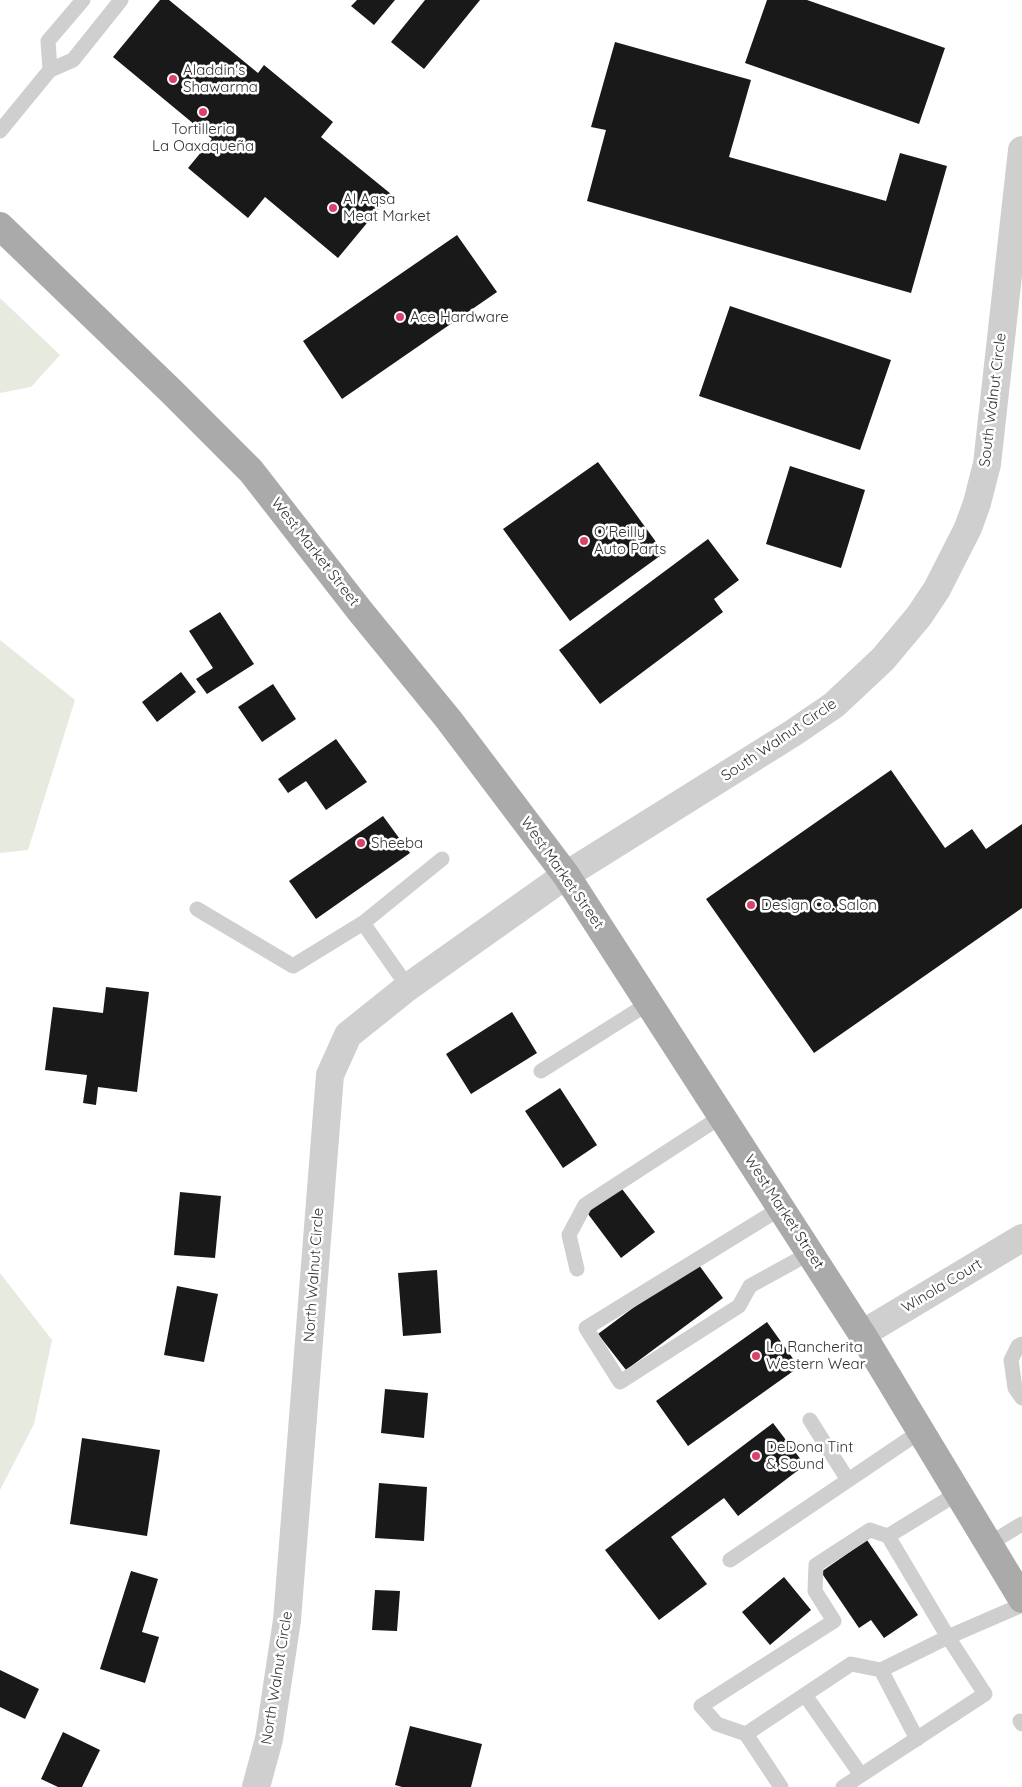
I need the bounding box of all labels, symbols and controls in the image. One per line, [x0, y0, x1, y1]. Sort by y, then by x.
place label: Aladdin's Shawarma [183, 61, 258, 96]
marker: Aladdin's Shawarma [167, 73, 179, 85]
marker: Tortilleria La Oaxaqueña [197, 106, 209, 118]
place label: Tortilleria La Oaxaqueña [152, 120, 254, 155]
place label: Al Aqsa Meat Market [343, 190, 431, 225]
marker: Al Aqsa Meat Market [327, 202, 339, 214]
place label: Ace Hardware [410, 308, 509, 326]
marker: Ace Hardware [394, 311, 406, 323]
street label: South Walnut Circle [976, 332, 1010, 468]
street label: West Market Street [267, 494, 363, 610]
place label: O'Reilly Auto Parts [594, 523, 666, 558]
marker: O'Reilly Auto Parts [578, 535, 590, 547]
street label: South Walnut Circle [718, 695, 840, 785]
street label: West Market Street [517, 814, 607, 932]
place label: Sheeba [371, 834, 423, 852]
marker: Sheeba [355, 837, 367, 849]
place label: Design Co. Salon [761, 896, 877, 914]
marker: Design Co. Salon [745, 899, 757, 911]
street label: West Market Street [740, 1152, 828, 1272]
street label: North Walnut Circle [300, 1207, 328, 1343]
street label: Winola Court [899, 1255, 985, 1317]
place label: La Rancherita Western Wear [766, 1338, 865, 1373]
marker: La Rancherita Western Wear [750, 1350, 762, 1362]
place label: DeDona Tint & Sound [766, 1438, 853, 1473]
marker: DeDona Tint & Sound [750, 1450, 762, 1462]
street label: North Walnut Circle [258, 1610, 296, 1746]

